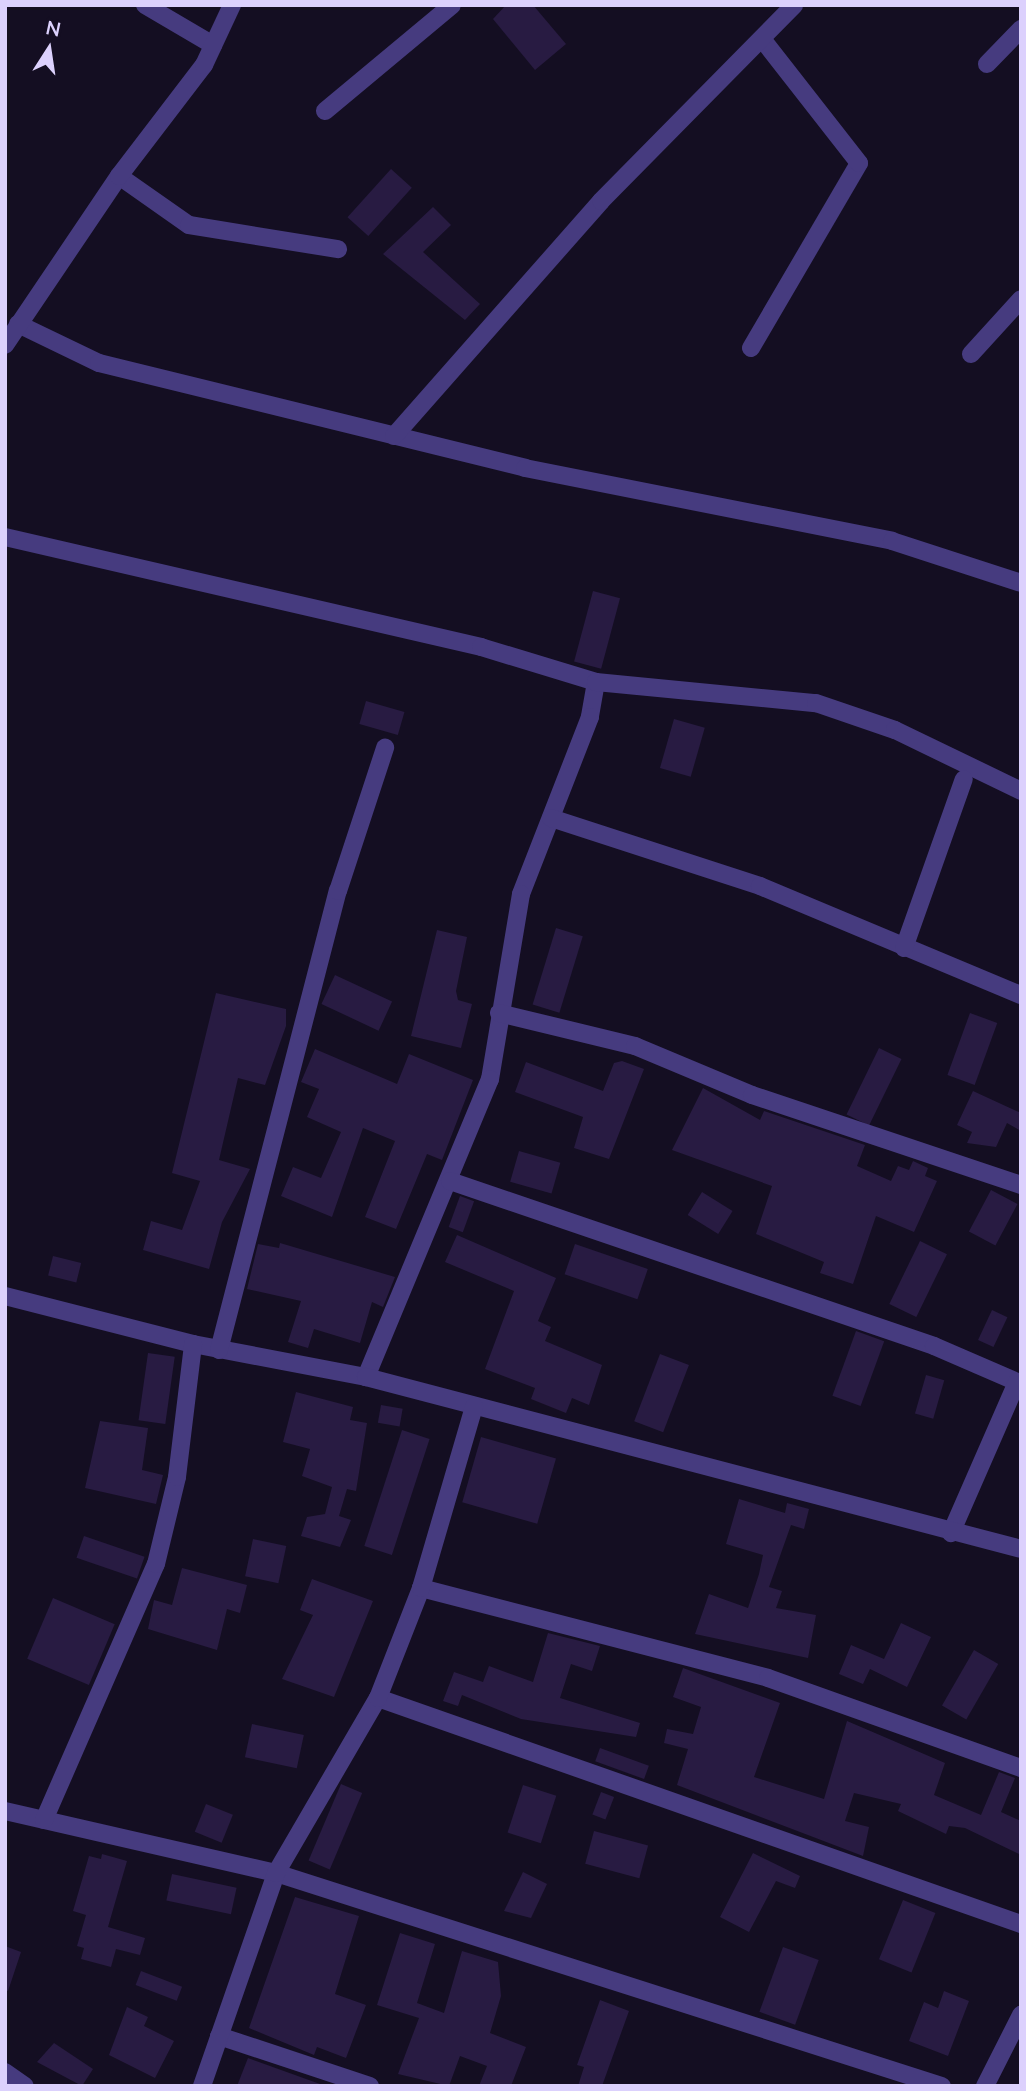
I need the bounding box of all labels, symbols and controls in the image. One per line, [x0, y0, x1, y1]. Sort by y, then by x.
north arrow [14, 14, 84, 84]
text: N [44, 15, 63, 41]

